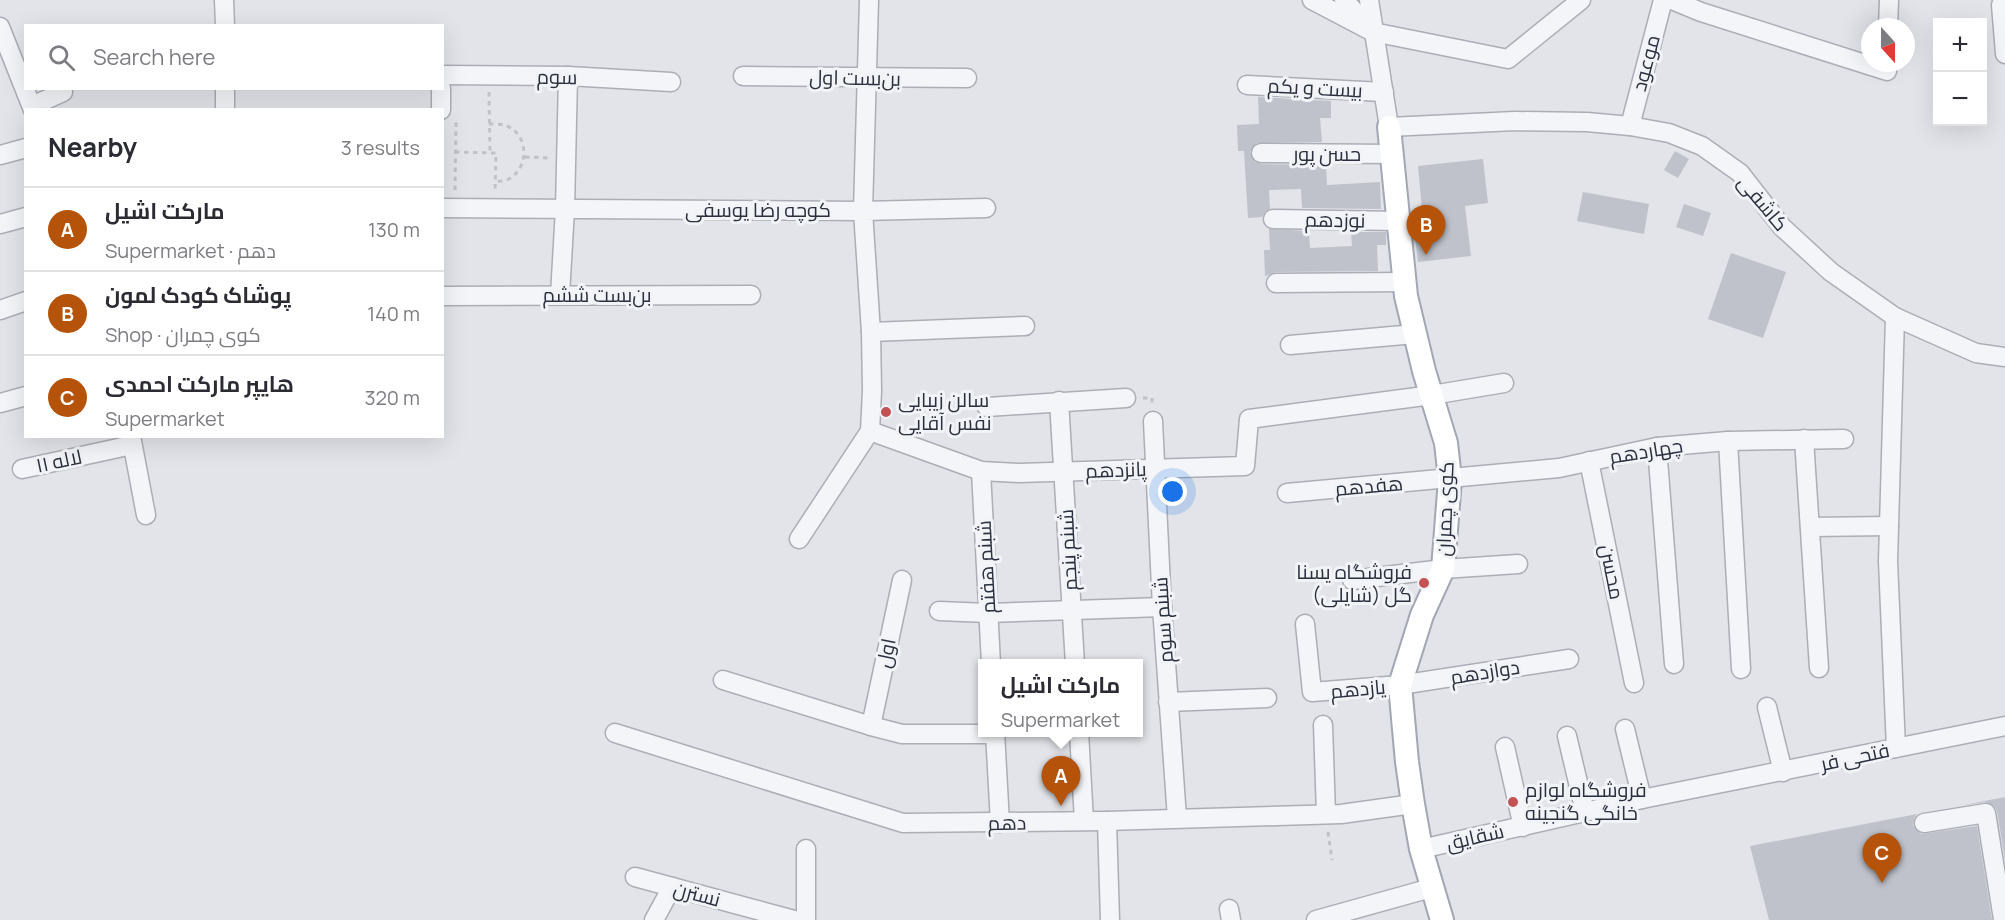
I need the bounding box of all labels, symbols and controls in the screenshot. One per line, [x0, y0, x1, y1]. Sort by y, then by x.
north arrow [1861, 18, 1915, 72]
map controls [1933, 18, 1987, 126]
button: + [1933, 18, 1987, 72]
search box [24, 24, 444, 90]
street label: موعود [1625, 32, 1666, 94]
icon: search [45, 41, 78, 74]
text: Search here [93, 42, 215, 72]
street label: سوم [536, 63, 578, 91]
street label: بن‌بست اول [809, 63, 901, 92]
street label: بیست و یکم [1267, 72, 1363, 104]
button: − [1933, 72, 1987, 126]
text: Nearby [48, 129, 137, 165]
text: 3 results [341, 134, 420, 161]
street label: حسن پور [1292, 140, 1361, 167]
street label: کاشفی [1732, 169, 1795, 236]
text: مارکت اشیل [105, 196, 225, 226]
street label: کوچه رضا یوسفی [685, 196, 831, 223]
street label: نوزدهم [1304, 205, 1366, 235]
pin: B [1406, 206, 1446, 255]
text: A [61, 216, 74, 243]
text: 130 m [368, 216, 420, 243]
text: Supermarket · دهم [105, 237, 276, 264]
text: پوشاک کودک لمون [105, 280, 291, 310]
street label: بن‌بست ششم [542, 281, 652, 309]
text: B [61, 300, 74, 327]
text: 140 m [367, 300, 420, 327]
text: Shop · کوی چمران [105, 321, 261, 348]
text: هایپر مارکت احمدی [105, 369, 294, 399]
text: C [60, 384, 75, 411]
text: 320 m [364, 384, 420, 411]
place label: سالن زیبایی نفس آقایی [898, 386, 992, 436]
text: Supermarket [105, 405, 225, 432]
marker: سالن زیبایی نفس آقایی [879, 405, 893, 419]
street label: چهاردهم [1607, 431, 1685, 471]
street label: لاله ۱۱ [33, 442, 84, 479]
street label: پانزدهم [1085, 455, 1148, 485]
street label: کوی چمران [1429, 461, 1460, 557]
street label: هفدهم [1334, 469, 1404, 503]
your location [1158, 477, 1187, 506]
street label: شبنم پنجم [1052, 508, 1084, 592]
street label: شبنم هفتم [970, 520, 1002, 614]
street label: محسن [1594, 542, 1631, 602]
place label: فروشگاه یسنا گل (شایلی) [1296, 558, 1412, 608]
street label: شبنم سوم [1146, 576, 1180, 664]
marker: فروشگاه یسنا گل (شایلی) [1417, 576, 1431, 590]
street label: اول [869, 636, 902, 670]
street label: دوازدهم [1448, 653, 1522, 691]
popup [978, 659, 1143, 737]
text: مارکت اشیل [1001, 670, 1120, 700]
street label: یازدهم [1329, 673, 1387, 705]
text: Supermarket [1001, 706, 1120, 733]
street label: فتحی فر [1817, 736, 1892, 777]
pin: A [1042, 756, 1080, 806]
place label: فروشگاه لوازم خانگی گنجینه [1525, 776, 1647, 826]
marker: فروشگاه لوازم خانگی گنجینه [1506, 795, 1520, 809]
street label: دهم [987, 809, 1027, 837]
street label: شقایق [1443, 817, 1506, 856]
pin: C [1862, 834, 1902, 883]
street label: نسترن [671, 874, 724, 913]

